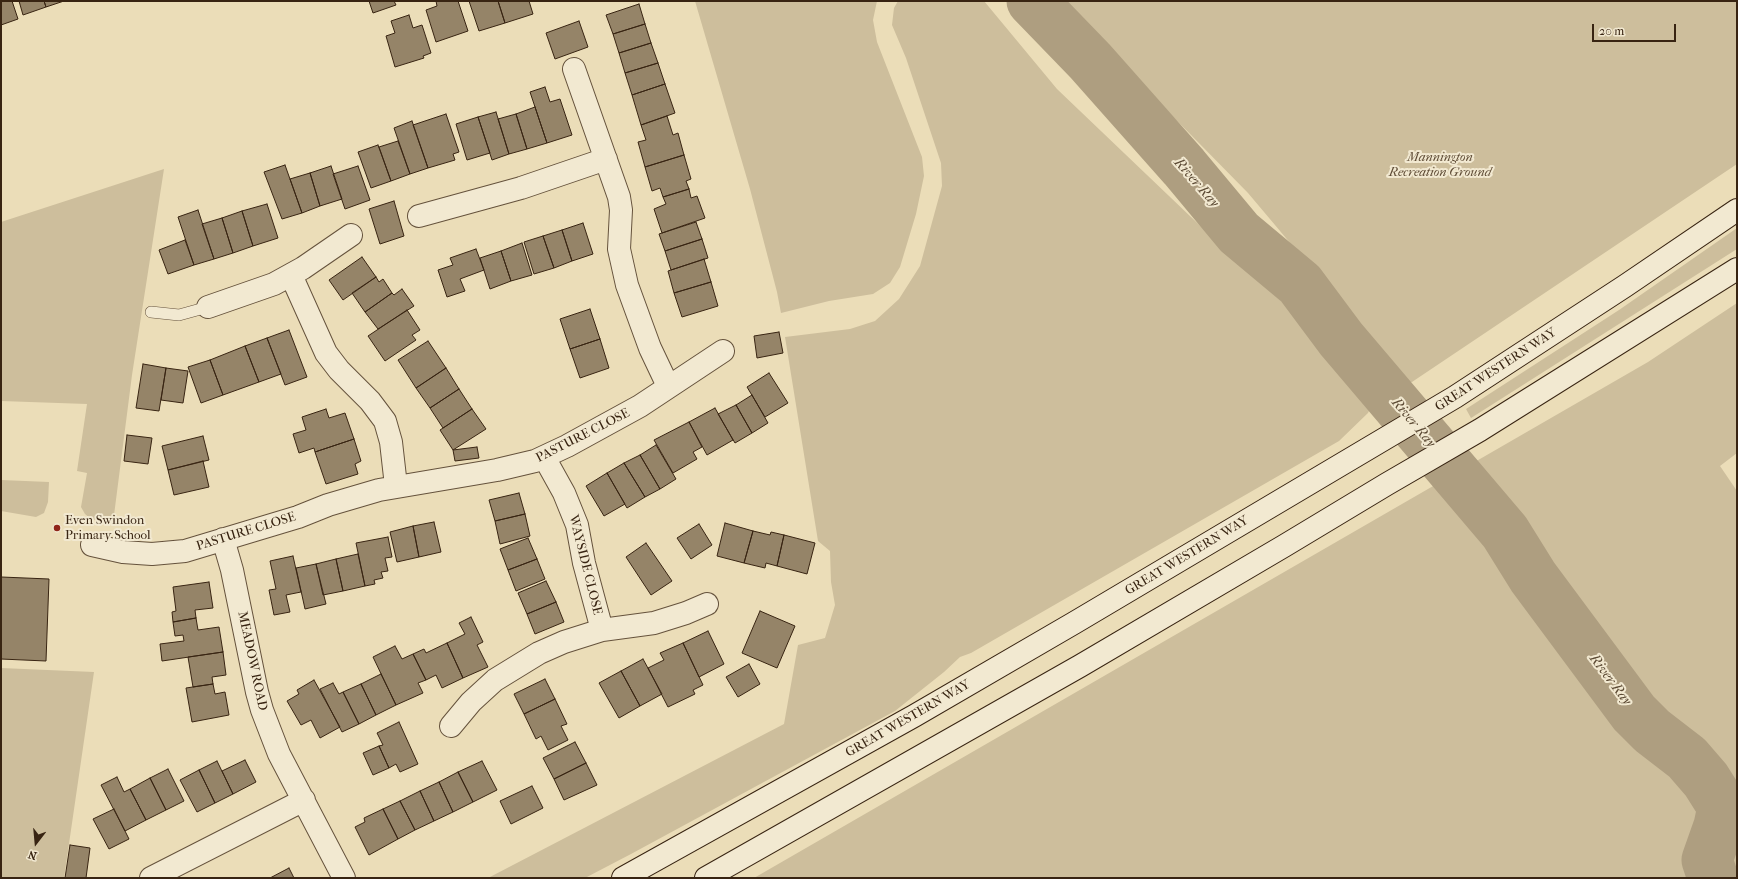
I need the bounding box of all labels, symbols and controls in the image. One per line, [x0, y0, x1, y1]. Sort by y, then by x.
scale bar [1594, 16, 1678, 42]
text: 20 m [1599, 24, 1624, 38]
park label: Mannington Recreation Ground [1389, 150, 1491, 181]
water label: River Ray [1170, 155, 1222, 211]
street label: GREAT WESTERN WAY [1433, 325, 1559, 415]
water label: River Ray [1387, 395, 1439, 451]
street label: PASTURE CLOSE [534, 406, 632, 466]
street label: PASTURE CLOSE [194, 509, 298, 555]
place label: Even Swindon Primary School [65, 513, 151, 544]
street label: WAYSIDE CLOSE [565, 513, 605, 617]
street label: GREAT WESTERN WAY [1122, 513, 1252, 599]
marker: Even Swindon Primary School [52, 523, 62, 533]
street label: MEADOW ROAD [234, 610, 270, 712]
water label: River Ray [1585, 651, 1635, 709]
street label: GREAT WESTERN WAY [843, 677, 973, 761]
north arrow [16, 823, 56, 863]
text: N [27, 848, 38, 862]

